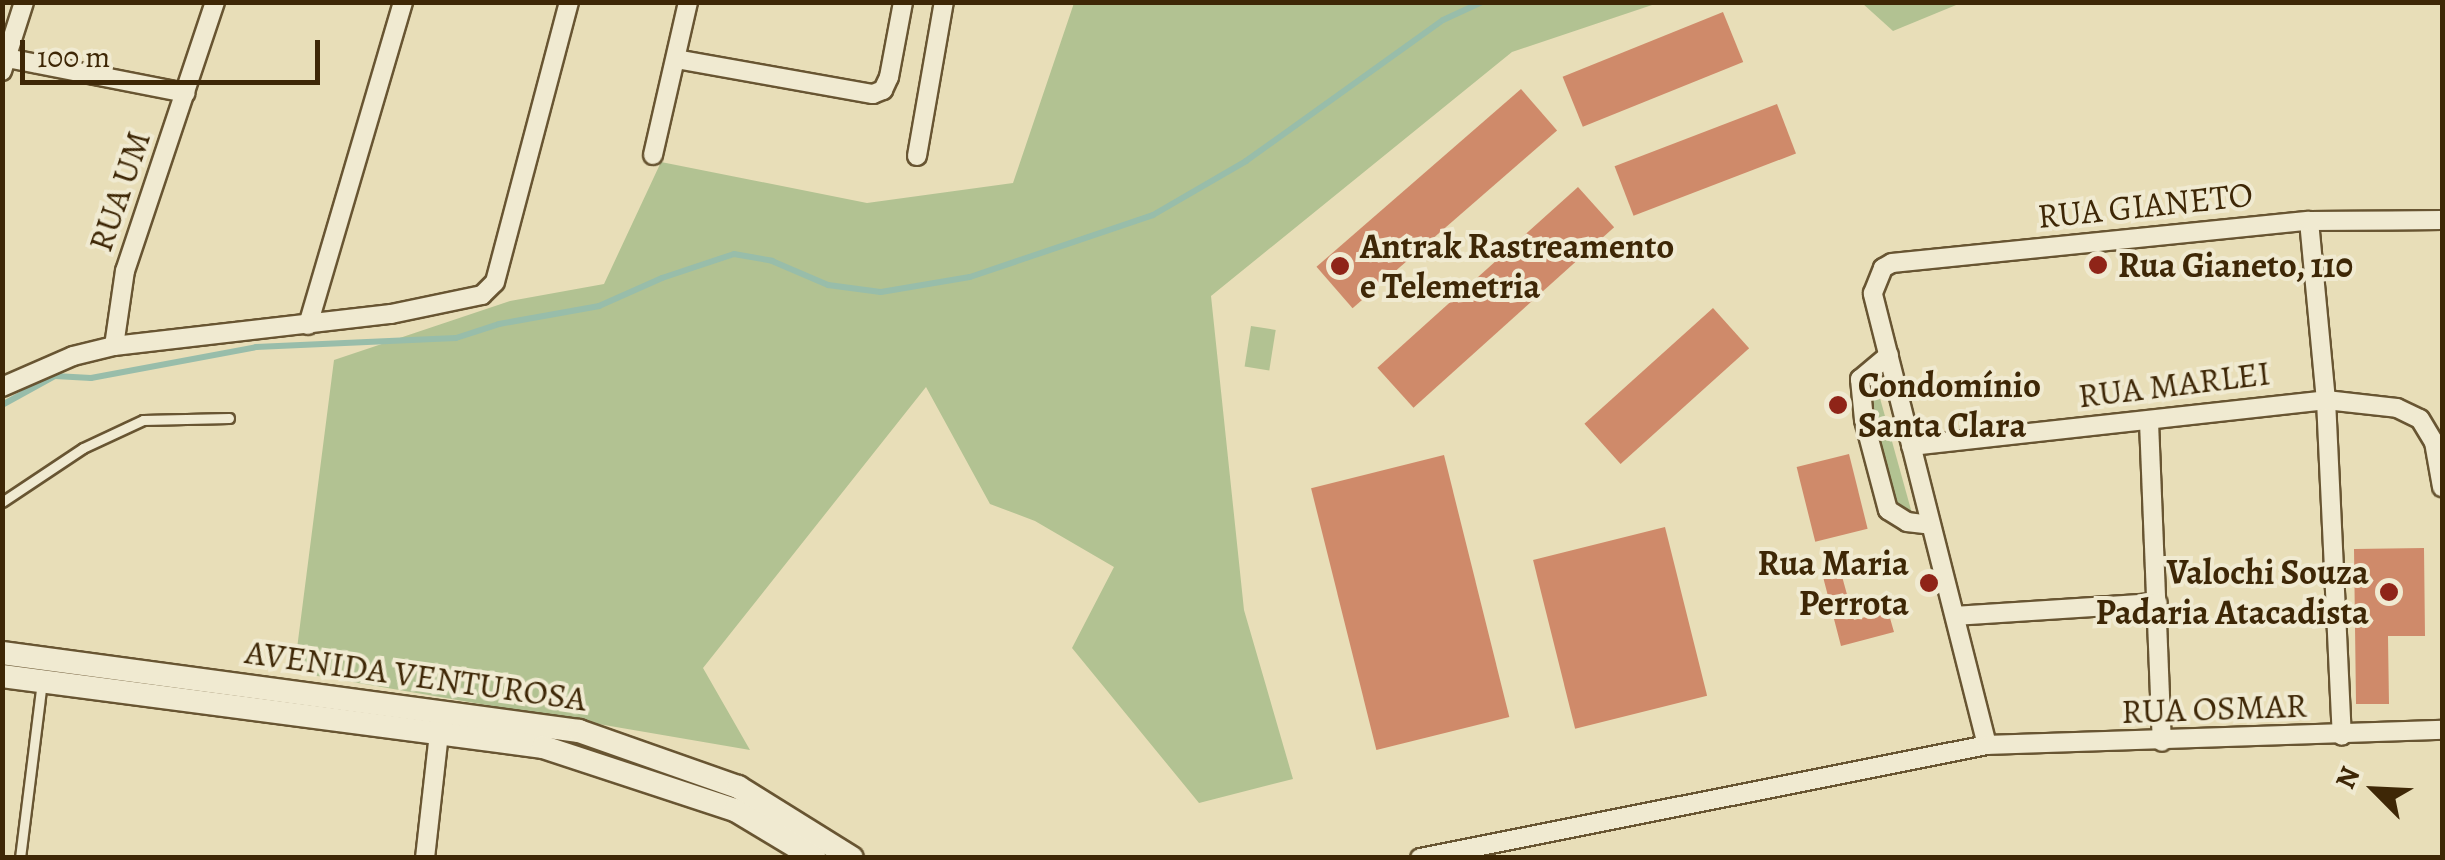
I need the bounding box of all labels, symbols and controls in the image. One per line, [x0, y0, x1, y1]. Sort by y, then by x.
scale bar [25, 20, 325, 82]
text: 100 m [37, 37, 110, 77]
street label: RUA UM [79, 125, 159, 257]
street label: RUA GIANETO [2035, 173, 2255, 237]
place label: Antrak Rastreamento e Telemetria [1360, 225, 1674, 307]
place label: Rua Gianeto, 110 [2118, 244, 2354, 286]
marker: Rua Gianeto, 110 [2087, 254, 2109, 276]
marker: Antrak Rastreamento e Telemetria [1329, 255, 1351, 277]
street label: RUA MARLEI [2075, 351, 2273, 417]
place label: Condomínio Santa Clara [1858, 364, 2041, 446]
marker: Condomínio Santa Clara [1827, 394, 1849, 416]
place label: Rua Maria Perrota [1758, 542, 1909, 624]
place label: Valochi Souza Padaria Atacadista [2095, 551, 2369, 633]
marker: Rua Maria Perrota [1918, 572, 1940, 594]
marker: Valochi Souza Padaria Atacadista [2378, 581, 2400, 603]
street label: AVENIDA VENTUROSA [243, 630, 589, 720]
street label: RUA OSMAR [2120, 684, 2308, 732]
north arrow [2325, 740, 2425, 840]
text: N [2326, 761, 2369, 795]

